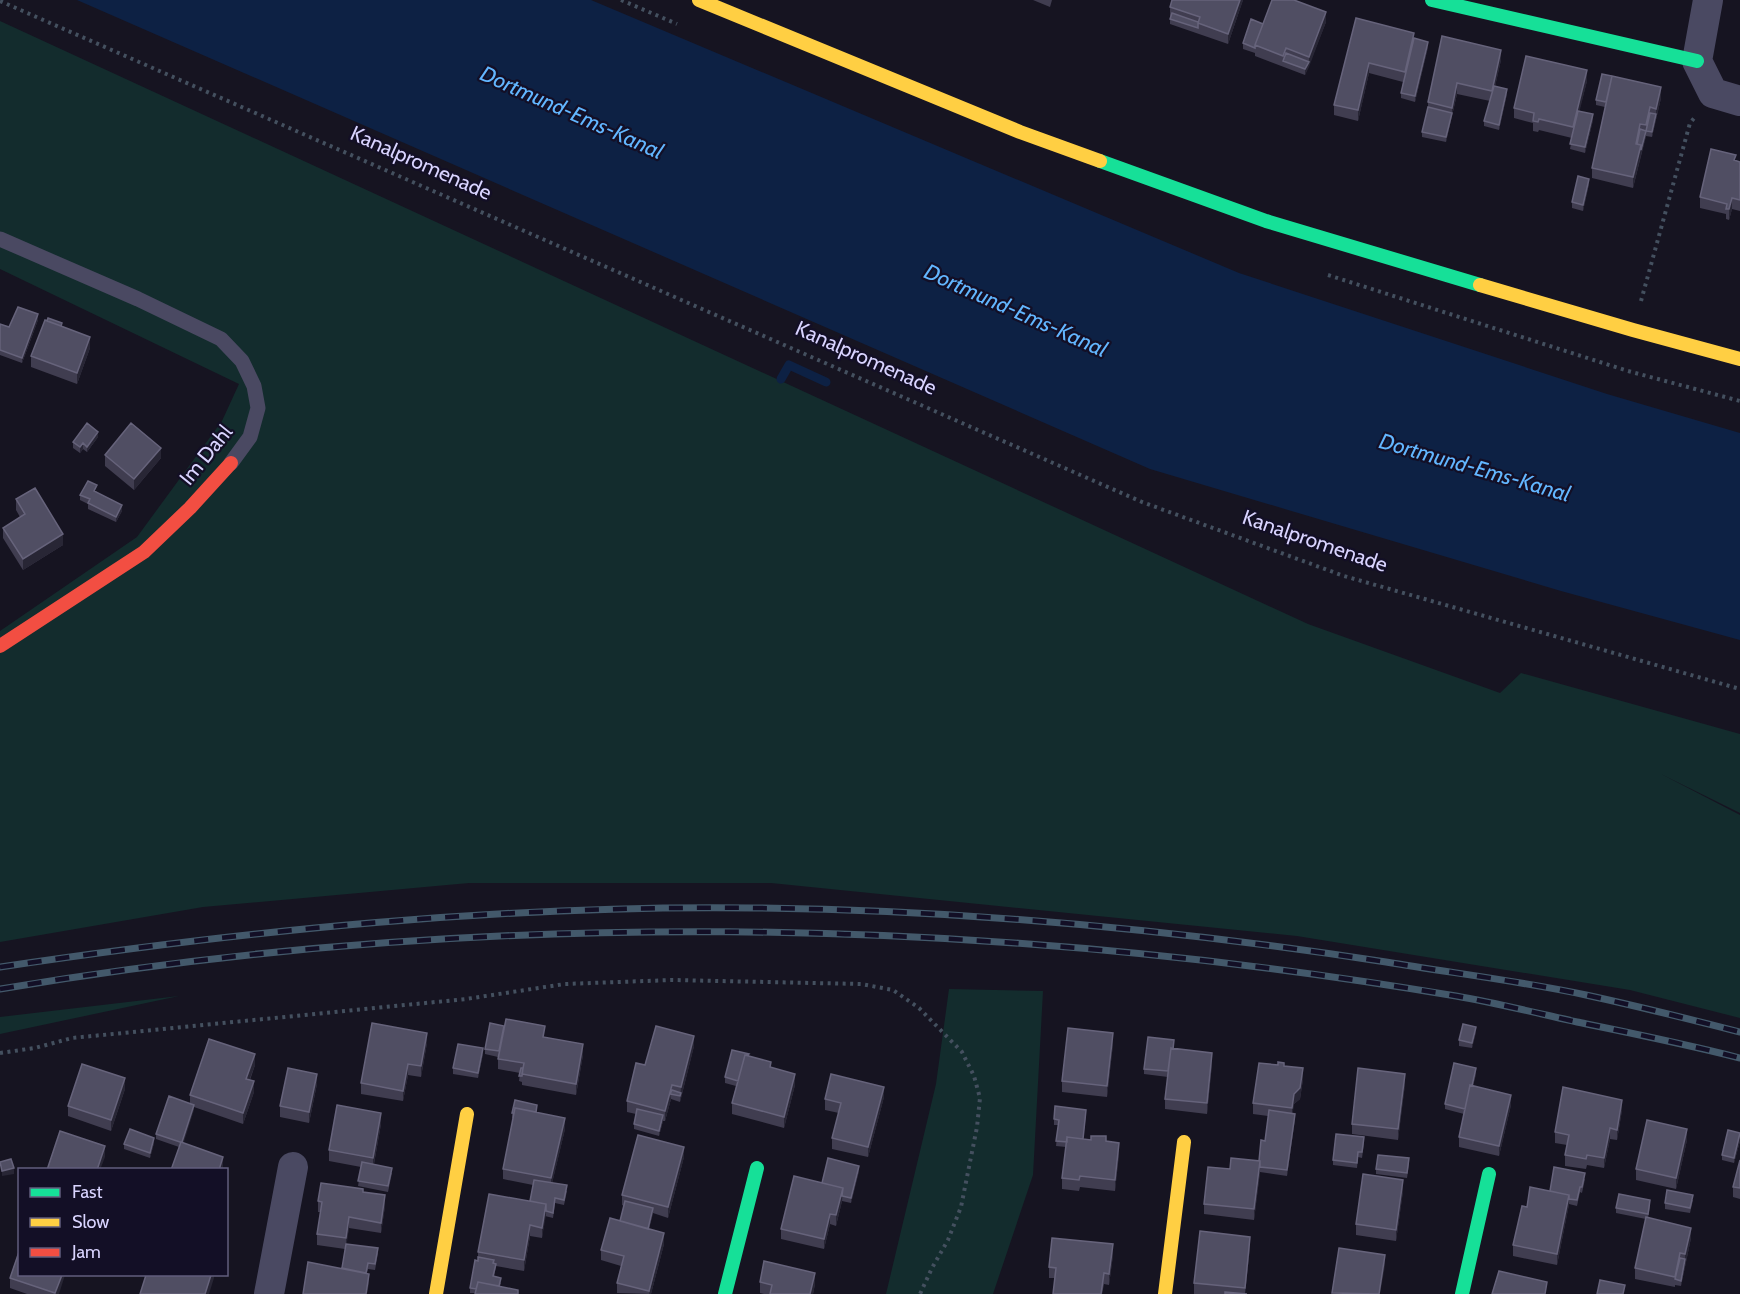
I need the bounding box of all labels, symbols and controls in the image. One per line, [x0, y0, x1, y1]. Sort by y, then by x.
water label: Dortmund-Ems-Kanal [476, 60, 668, 165]
street label: Kanalpromenade [347, 120, 496, 205]
water label: Dortmund-Ems-Kanal [920, 258, 1112, 363]
street label: Kanalpromenade [792, 315, 941, 400]
street label: Im Dahl [174, 420, 237, 490]
water label: Dortmund-Ems-Kanal [1376, 427, 1574, 508]
street label: Kanalpromenade [1239, 504, 1391, 577]
legend [18, 1168, 228, 1276]
text: Fast [72, 1181, 103, 1203]
text: Slow [72, 1211, 109, 1233]
text: Jam [71, 1241, 101, 1263]

